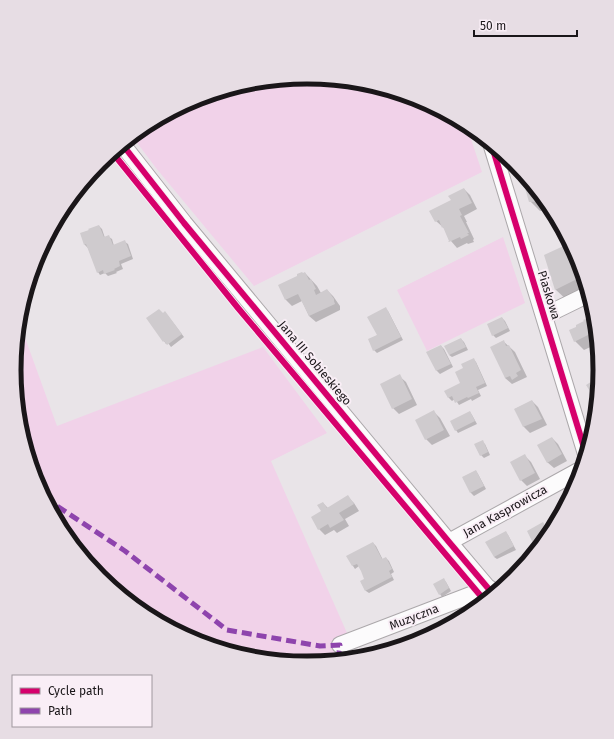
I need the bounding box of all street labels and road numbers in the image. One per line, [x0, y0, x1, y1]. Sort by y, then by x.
street label: Piaskowa [535, 269, 563, 321]
street label: Jana III Sobieskiego [276, 318, 354, 408]
street label: Jana Kasprowicza [461, 482, 549, 540]
street label: Muzyczna [387, 601, 441, 633]

